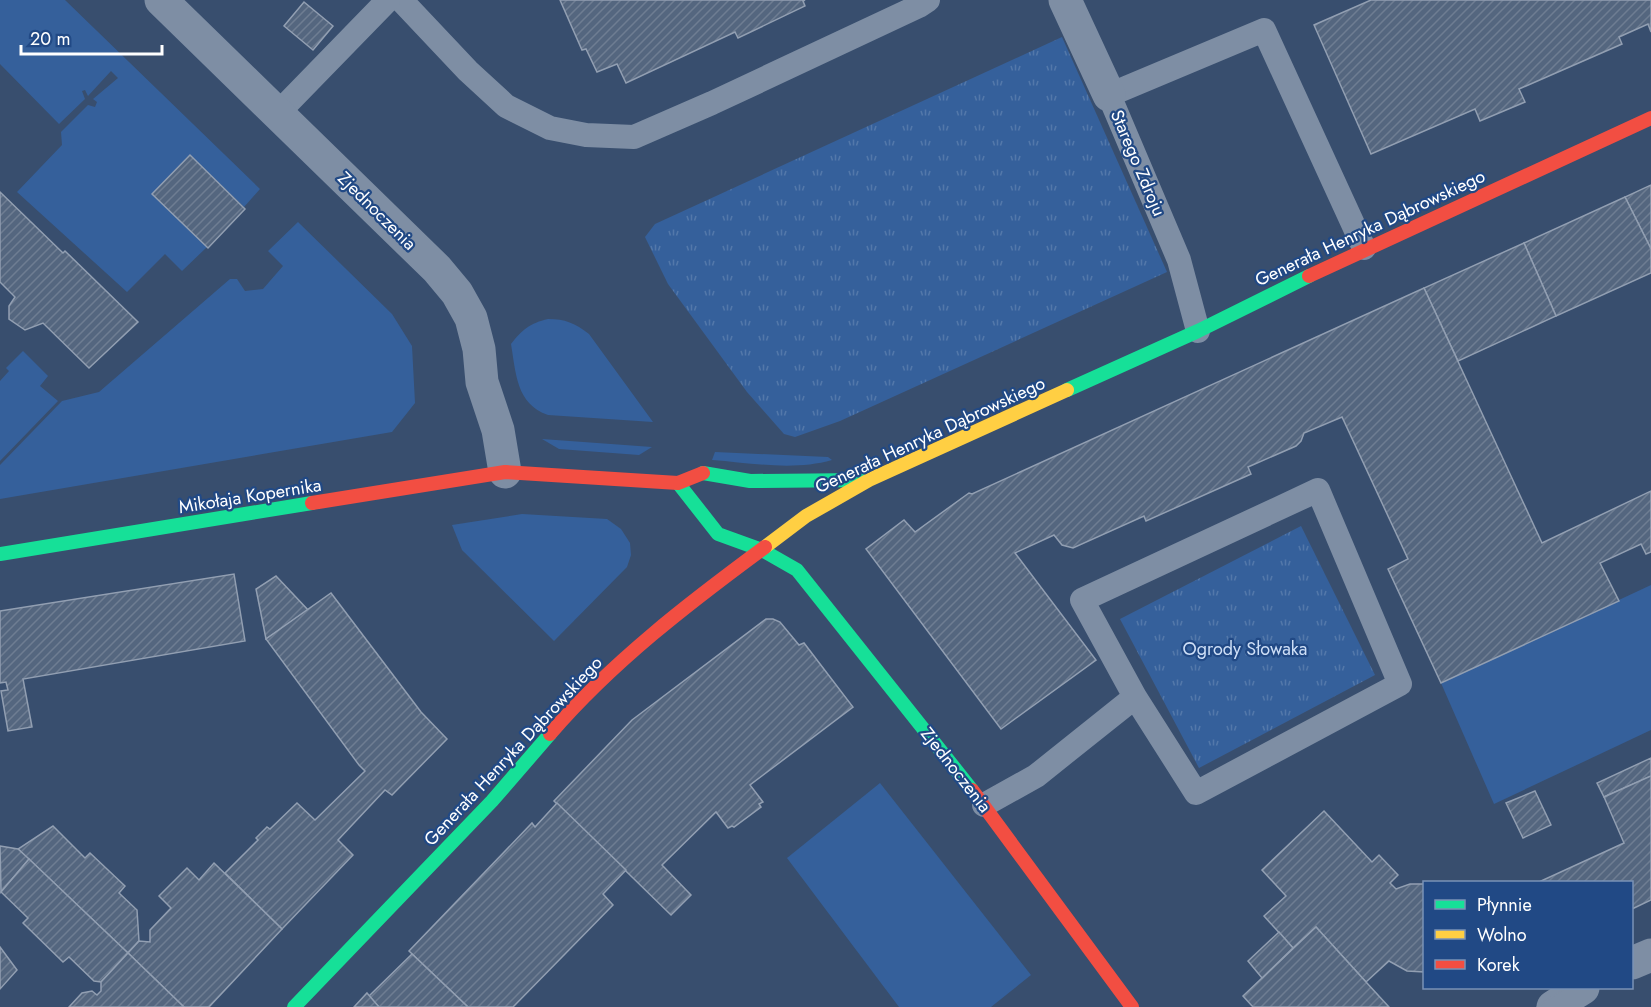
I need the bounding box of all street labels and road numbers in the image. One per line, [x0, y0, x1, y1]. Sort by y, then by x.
street label: Starego Zdroju [1104, 106, 1172, 220]
street label: Generała Henryka Dąbrowskiego [1251, 163, 1490, 293]
street label: Zjednoczenia [332, 166, 422, 256]
street label: Generała Henryka Dąbrowskiego [811, 370, 1050, 500]
street label: Mikołaja Kopernika [177, 472, 323, 520]
street label: Generała Henryka Dąbrowskiego [418, 650, 608, 852]
street label: Zjednoczenia [914, 722, 998, 818]

